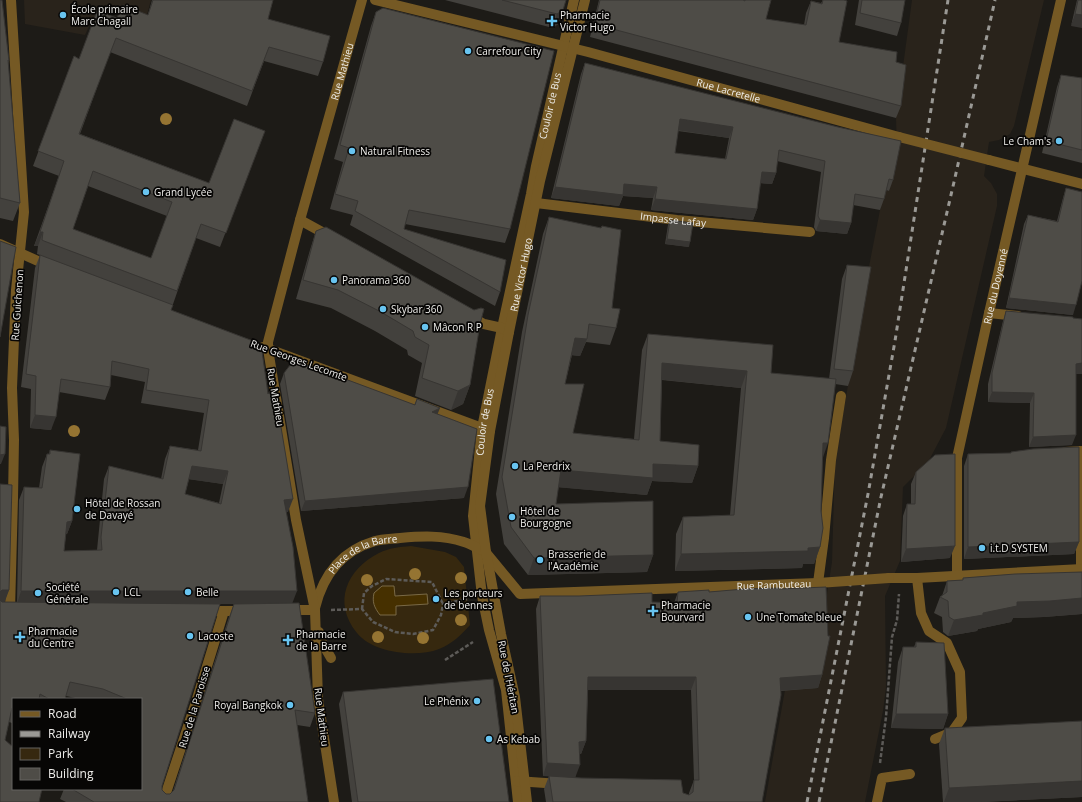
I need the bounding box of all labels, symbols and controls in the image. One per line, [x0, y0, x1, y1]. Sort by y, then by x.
place label: École primaire Marc Chagall [71, 2, 138, 28]
place label: Pharmacie Victor Hugo [560, 8, 615, 34]
marker: École primaire Marc Chagall [58, 10, 68, 20]
marker: Pharmacie Victor Hugo [547, 16, 557, 26]
street label: Rue Mathieu [327, 41, 357, 102]
place label: Carrefour City [476, 44, 542, 58]
marker: Carrefour City [463, 46, 473, 56]
street label: Couloir de Bus [535, 71, 564, 140]
street label: Rue Lacretelle [695, 75, 763, 106]
place label: Le Cham's [1003, 134, 1051, 148]
marker: Le Cham's [1054, 136, 1064, 146]
place label: Natural Fitness [360, 144, 430, 158]
marker: Natural Fitness [347, 146, 357, 156]
place label: Grand Lycée [154, 185, 212, 199]
marker: Grand Lycée [141, 187, 151, 197]
street label: Impasse Lafay [639, 209, 708, 230]
street label: Rue Victor Hugo [506, 236, 535, 313]
street label: Rue du Doyenné [980, 247, 1011, 325]
street label: Rue Guichenon [8, 269, 26, 341]
place label: Panorama 360 [342, 273, 410, 287]
marker: Panorama 360 [329, 275, 339, 285]
place label: Skybar 360 [391, 302, 443, 316]
marker: Skybar 360 [378, 304, 388, 314]
place label: Mâcon R P [433, 320, 482, 334]
marker: Mâcon R P [420, 322, 430, 332]
street label: Rue Georges Lecomte [249, 336, 350, 384]
street label: Rue Mathieu [264, 367, 288, 427]
street label: Couloir de Bus [472, 387, 497, 456]
place label: La Perdrix [523, 459, 571, 473]
marker: La Perdrix [510, 461, 520, 471]
place label: Hôtel de Rossan de Davayé [85, 496, 160, 522]
marker: Hôtel de Rossan de Davayé [72, 504, 82, 514]
place label: Hôtel de Bourgogne [520, 504, 572, 530]
marker: Hôtel de Bourgogne [507, 512, 517, 522]
street label: Place de la Barre [325, 531, 398, 577]
place label: i.t.D SYSTEM [990, 541, 1048, 555]
marker: i.t.D SYSTEM [977, 543, 987, 553]
place label: Brasserie de l'Académie [548, 547, 606, 573]
marker: Brasserie de l'Académie [535, 555, 545, 565]
street label: Rue Rambuteau [736, 576, 812, 593]
place label: Société Générale [46, 580, 89, 606]
place label: LCL [124, 585, 141, 599]
place label: Belle [196, 585, 219, 599]
place label: Les porteurs de bennes [444, 586, 503, 612]
marker: LCL [111, 587, 121, 597]
marker: Belle [183, 587, 193, 597]
marker: Société Générale [33, 588, 43, 598]
marker: Les porteurs de bennes [431, 594, 441, 604]
place label: Pharmacie Bourvard [661, 598, 711, 624]
marker: Pharmacie Bourvard [648, 606, 658, 616]
place label: Une Tomate bleue [756, 610, 842, 624]
marker: Une Tomate bleue [743, 612, 753, 622]
place label: Pharmacie du Centre [28, 624, 78, 650]
place label: Pharmacie de la Barre [296, 627, 347, 653]
place label: Lacoste [198, 629, 234, 643]
marker: Lacoste [185, 631, 195, 641]
marker: Pharmacie du Centre [15, 632, 25, 642]
marker: Pharmacie de la Barre [283, 635, 293, 645]
street label: Rue de l'Héritan [495, 639, 523, 715]
street label: Rue de la Paroisse [175, 664, 213, 750]
street label: Rue Mathieu [311, 687, 333, 747]
place label: Le Phénix [424, 694, 470, 708]
marker: Le Phénix [472, 696, 482, 706]
legend [12, 698, 142, 790]
place label: Royal Bangkok [214, 698, 283, 712]
marker: Royal Bangkok [285, 700, 295, 710]
text: Road [48, 705, 77, 722]
text: Railway [48, 725, 91, 742]
place label: As Kebab [497, 732, 540, 746]
marker: As Kebab [484, 734, 494, 744]
text: Park [48, 745, 74, 762]
text: Building [48, 765, 94, 782]

